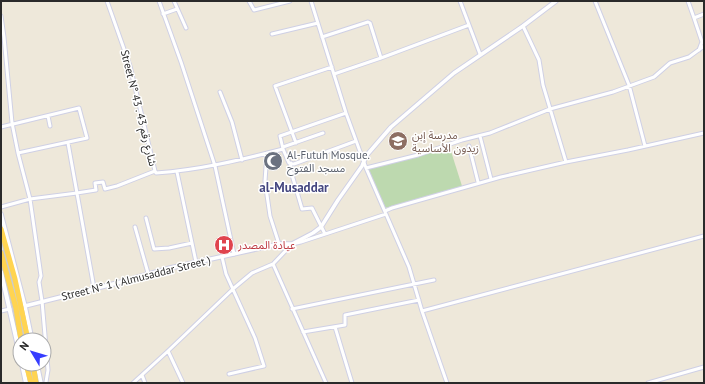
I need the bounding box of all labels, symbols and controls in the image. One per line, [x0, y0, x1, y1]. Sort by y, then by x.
street label: Street N° 43 . شارع رقم 43 [116, 48, 160, 168]
place label: مدرسة إبن زيدون الأساسية [412, 128, 479, 155]
school or university icon: مدرسة إبن زيدون الأساسية [387, 130, 409, 152]
place label: Al-Futuh Mosque. مسجد الفتوح [287, 148, 370, 176]
mosque icon: Al-Futuh Mosque. مسجد الفتوح [262, 150, 284, 172]
district label: al-Musaddar [259, 179, 329, 196]
hospital icon: عيادة المصدر [213, 234, 235, 256]
place label: عيادة المصدر [237, 238, 296, 252]
street label: Street N° 1 ( Almusaddar Street ) [60, 253, 212, 303]
north arrow [12, 332, 52, 372]
text: N [16, 339, 32, 353]

